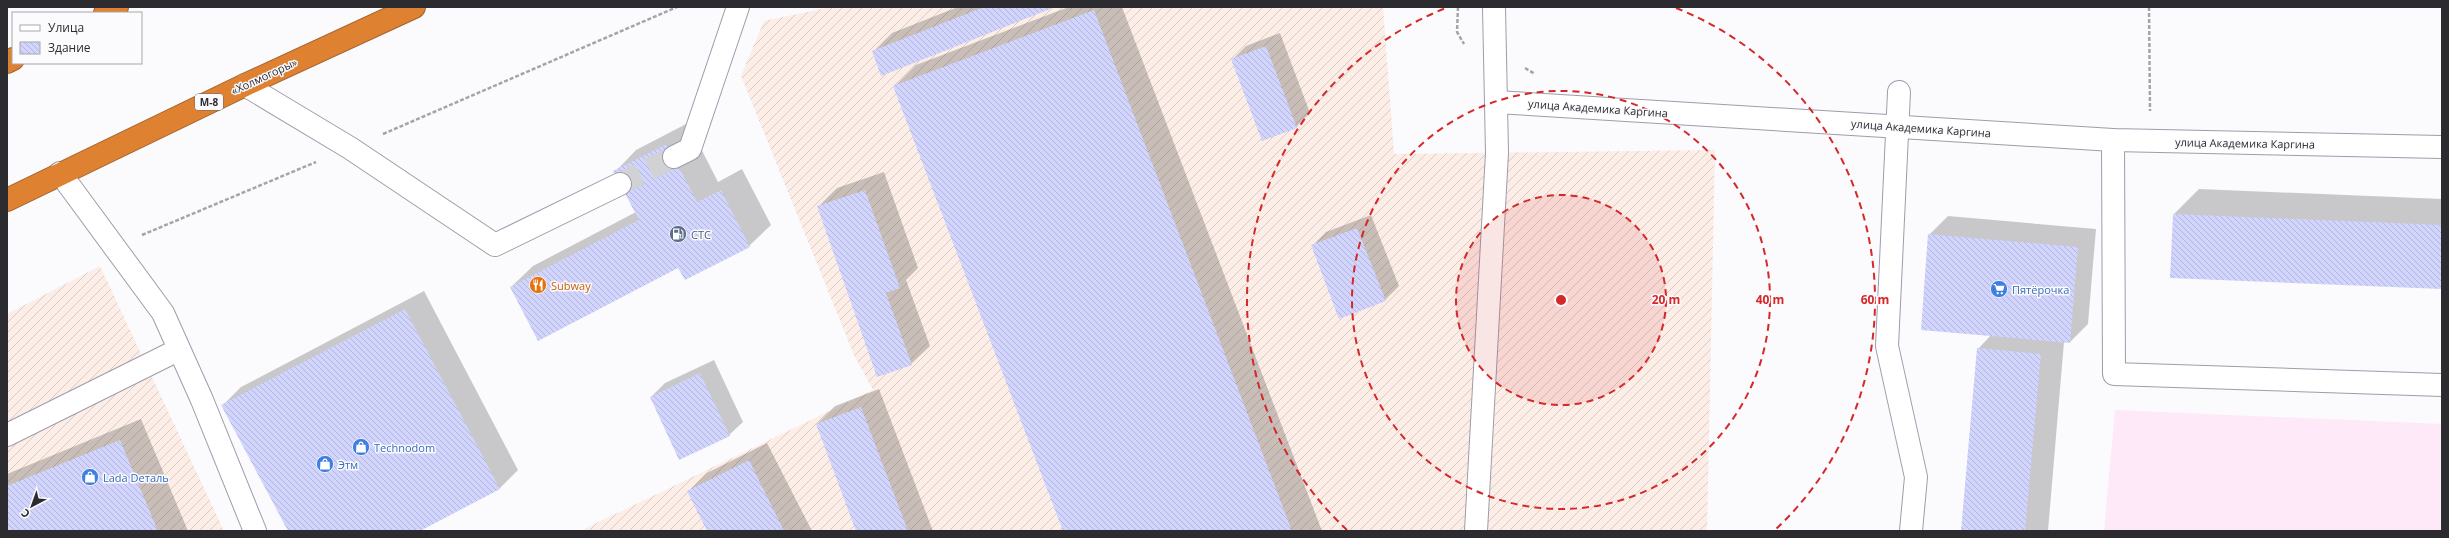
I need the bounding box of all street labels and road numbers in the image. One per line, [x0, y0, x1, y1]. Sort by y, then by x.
street label: «Холмогоры» [228, 54, 300, 98]
road number: М-8 [195, 94, 223, 110]
street label: улица Академика Каргина [1528, 96, 1668, 120]
street label: улица Академика Каргина [1851, 116, 1991, 140]
street label: улица Академика Каргина [2175, 134, 2315, 152]

